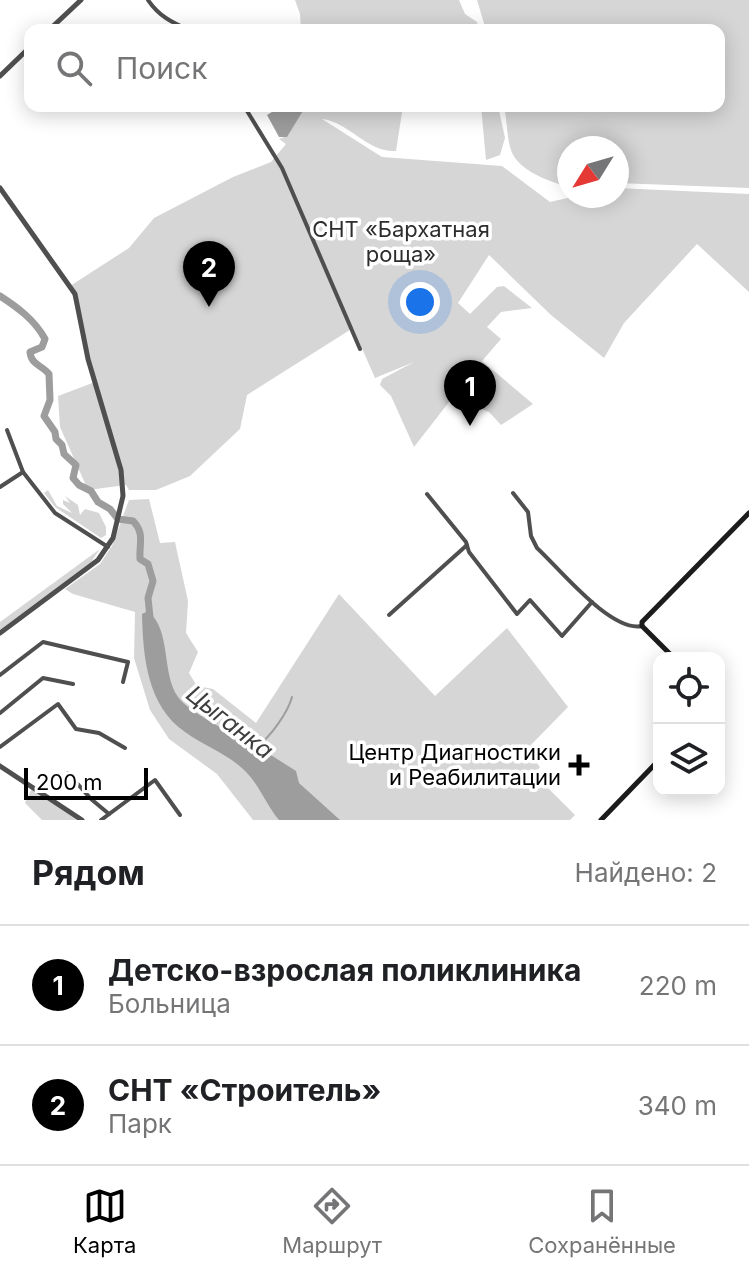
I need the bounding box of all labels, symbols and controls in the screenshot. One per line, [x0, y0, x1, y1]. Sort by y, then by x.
search box [24, 24, 725, 112]
icon: search [52, 46, 96, 90]
text: Поиск [116, 50, 207, 86]
north arrow [557, 136, 629, 208]
park label: СНТ «Бархатная роща» [312, 216, 490, 267]
pin: 2 [183, 241, 235, 307]
your location [400, 282, 440, 322]
pin: 1 [444, 360, 496, 426]
map controls [653, 652, 725, 796]
button: locate [653, 652, 725, 724]
water label: Цыганка [181, 679, 279, 765]
button: layers [653, 724, 725, 796]
place label: Центр Диагностики и Реабилитации [348, 739, 561, 790]
marker: Центр Диагностики и Реабилитации [568, 754, 590, 776]
scale bar [24, 764, 148, 800]
text: 200 m [36, 769, 103, 795]
text: Рядом [32, 852, 145, 893]
text: Найдено: 2 [575, 857, 717, 888]
text: Детско-взрослая поликлиника [108, 952, 581, 988]
text: 1 [52, 970, 64, 1001]
text: 220 m [639, 970, 717, 1001]
text: Больница [108, 988, 231, 1019]
text: СНТ «Строитель» [108, 1072, 381, 1108]
text: 2 [50, 1090, 66, 1121]
text: 340 m [638, 1090, 717, 1121]
text: Парк [108, 1108, 172, 1139]
tab: Карта [73, 1184, 136, 1258]
tab: Маршрут [282, 1184, 382, 1258]
tab: Сохранённые [528, 1184, 676, 1258]

